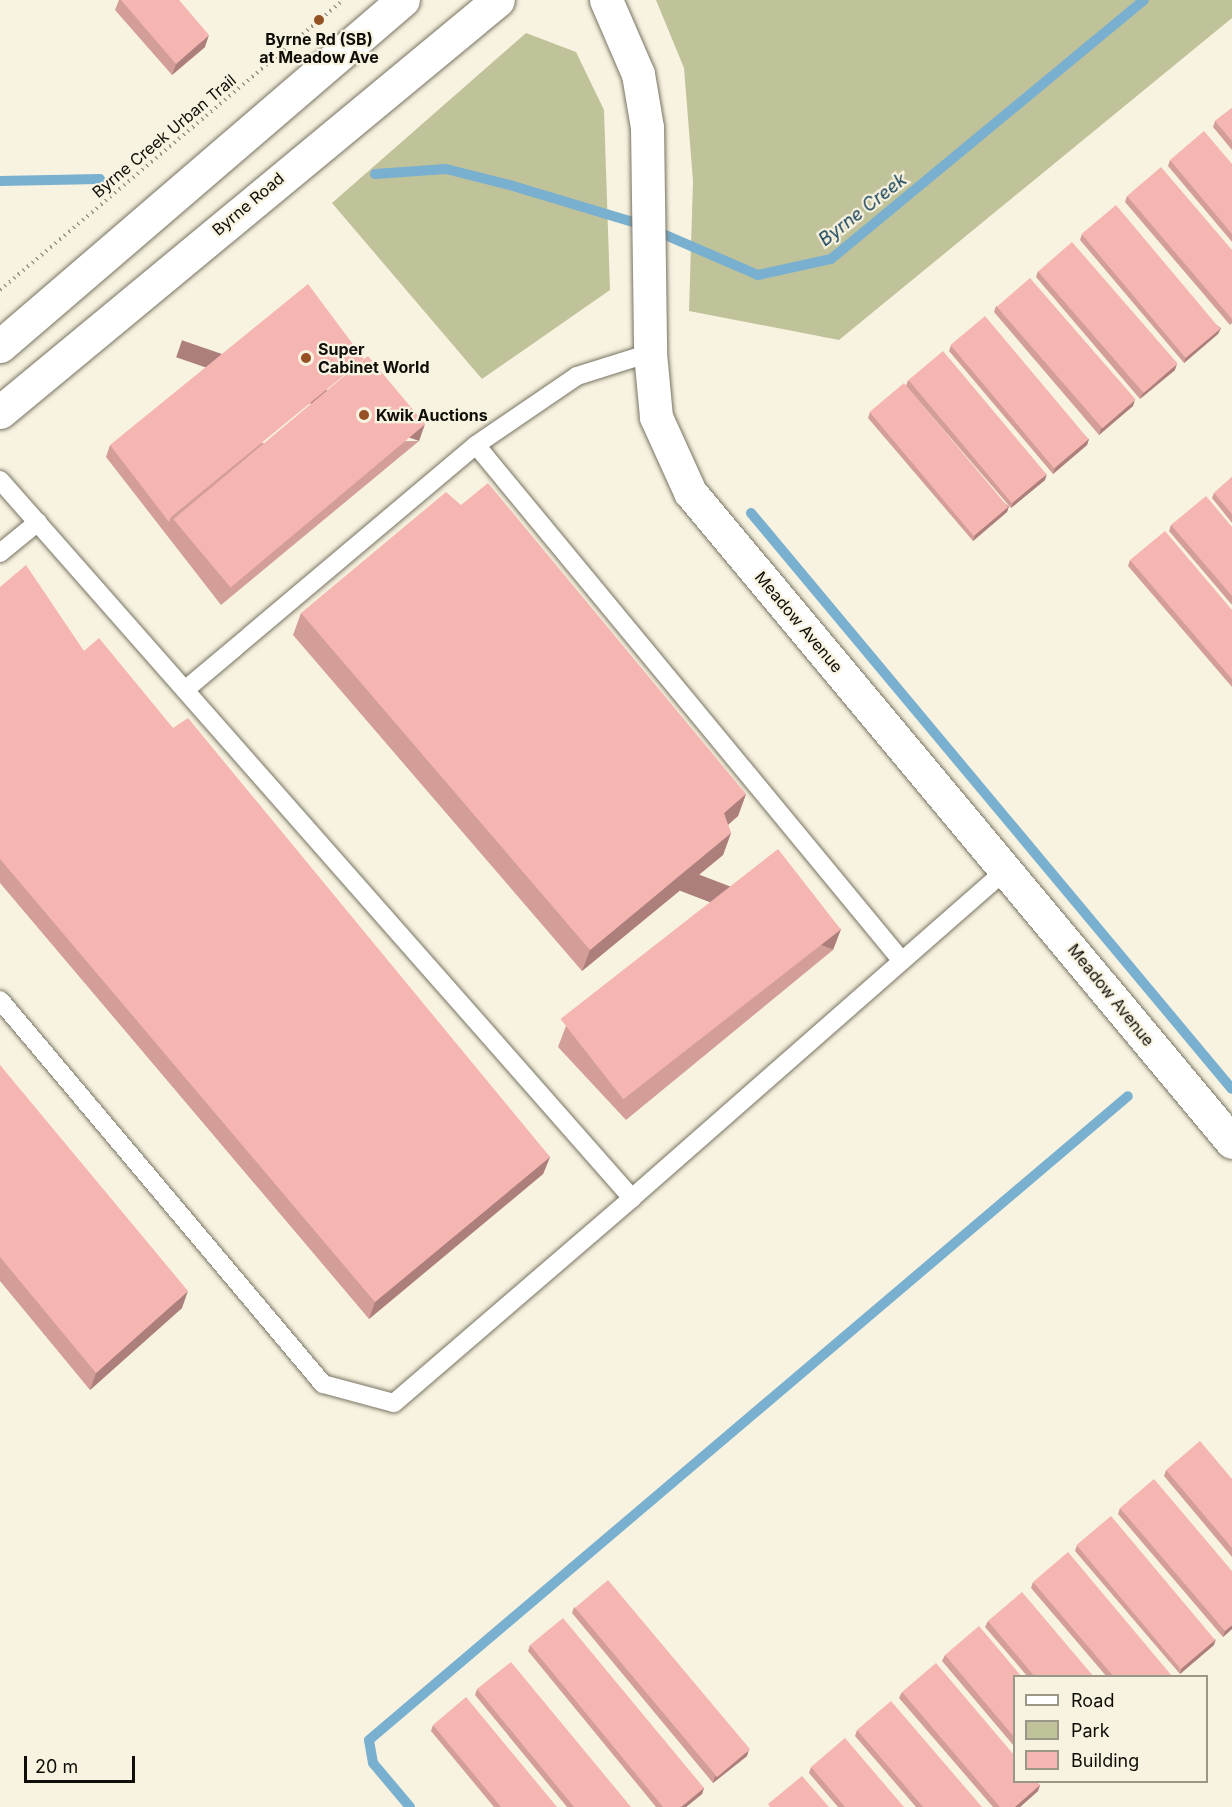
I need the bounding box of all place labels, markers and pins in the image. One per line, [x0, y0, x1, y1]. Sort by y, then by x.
marker: Byrne Rd (SB) at Meadow Ave [312, 13, 326, 27]
place label: Byrne Rd (SB) at Meadow Ave [259, 29, 379, 67]
place label: Super Cabinet World [318, 339, 429, 377]
marker: Super Cabinet World [299, 351, 313, 365]
place label: Kwik Auctions [376, 405, 488, 425]
marker: Kwik Auctions [357, 408, 371, 422]

